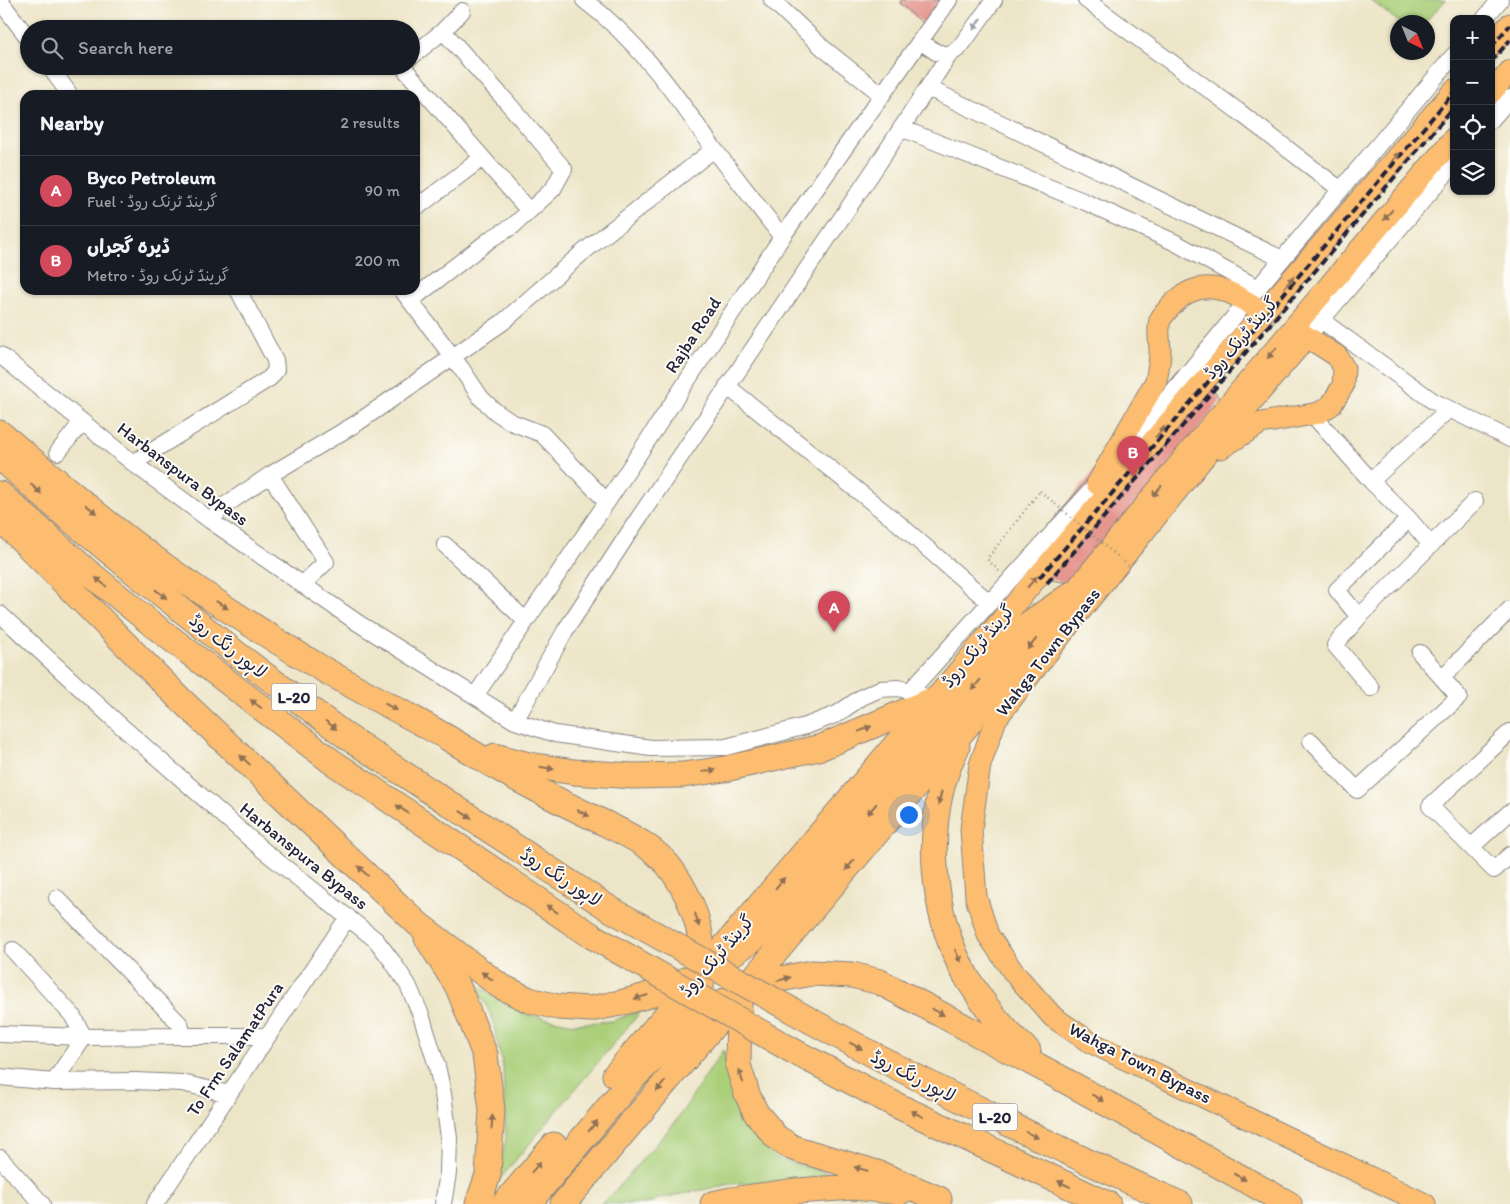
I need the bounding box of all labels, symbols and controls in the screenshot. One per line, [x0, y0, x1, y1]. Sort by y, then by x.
north arrow [1390, 15, 1435, 60]
map controls [1450, 15, 1495, 195]
button: + [1450, 15, 1495, 60]
one-way arrow [973, 17, 982, 31]
search box [20, 20, 420, 75]
icon: search [38, 34, 66, 62]
text: Search here [78, 36, 173, 59]
button: − [1450, 60, 1495, 105]
button: locate [1450, 105, 1495, 150]
text: Nearby [40, 110, 104, 135]
text: 2 results [340, 113, 400, 132]
button: layers [1450, 150, 1495, 195]
one-way arrow [1389, 152, 1400, 165]
text: Byco Petroleum [87, 166, 216, 189]
text: A [51, 181, 61, 200]
text: 90 m [365, 181, 400, 200]
text: Fuel · گرینڈ ٹرنک روڈ [87, 192, 218, 211]
one-way arrow [1383, 209, 1394, 222]
text: ڈیرہ گجراں [87, 235, 170, 258]
text: B [51, 251, 61, 270]
text: 200 m [355, 251, 400, 270]
text: Metro · گرینڈ ٹرنک روڈ [87, 266, 229, 285]
one-way arrow [1283, 276, 1295, 288]
street label: گرینڈ ٹرنک روڈ [1199, 292, 1283, 384]
street label: Rajba Road [660, 293, 726, 377]
one-way arrow [1267, 346, 1278, 359]
street label: Harbanspura Bypass [113, 417, 253, 531]
one-way arrow [1155, 425, 1166, 438]
pin: B [1117, 436, 1149, 477]
one-way arrow [30, 483, 42, 495]
one-way arrow [1152, 485, 1163, 498]
one-way arrow [84, 503, 97, 514]
one-way arrow [1027, 576, 1038, 589]
one-way arrow [94, 577, 107, 588]
street label: Wahga Town Bypass [991, 583, 1105, 721]
one-way arrow [154, 588, 167, 599]
pin: A [818, 591, 850, 632]
one-way arrow [215, 600, 228, 610]
street label: گرینڈ ٹرنک روڈ [937, 600, 1019, 692]
street label: لاہور رنگ روڈ [184, 609, 271, 685]
one-way arrow [1026, 637, 1037, 650]
one-way arrow [970, 678, 982, 690]
road number: L-20 [272, 684, 316, 710]
one-way arrow [250, 699, 263, 710]
one-way arrow [384, 703, 398, 711]
one-way arrow [324, 720, 338, 730]
one-way arrow [858, 725, 872, 733]
one-way arrow [239, 754, 251, 766]
one-way arrow [539, 764, 555, 772]
one-way arrow [701, 767, 717, 775]
one-way arrow [936, 790, 944, 805]
street label: Harbanspura Bypass [235, 798, 373, 914]
one-way arrow [866, 802, 877, 815]
your location [896, 802, 922, 828]
one-way arrow [395, 804, 409, 814]
one-way arrow [576, 809, 591, 817]
one-way arrow [460, 810, 473, 820]
street label: لاہور رنگ روڈ [515, 843, 606, 913]
one-way arrow [844, 858, 855, 871]
one-way arrow [358, 865, 370, 877]
one-way arrow [774, 877, 785, 890]
one-way arrow [545, 904, 558, 914]
street label: گرینڈ ٹرنک روڈ [675, 910, 759, 1002]
one-way arrow [693, 912, 701, 927]
one-way arrow [954, 949, 962, 963]
one-way arrow [480, 972, 493, 982]
one-way arrow [777, 975, 792, 983]
street label: To Frm SalamatPura [182, 977, 288, 1120]
one-way arrow [633, 994, 648, 1002]
one-way arrow [930, 1008, 945, 1016]
street label: Wahga Town Bypass [1065, 1018, 1215, 1108]
one-way arrow [849, 1041, 862, 1050]
street label: لاہور رنگ روڈ [866, 1045, 959, 1108]
one-way arrow [737, 1068, 745, 1083]
one-way arrow [656, 1080, 667, 1093]
one-way arrow [1091, 1094, 1104, 1103]
road number: L-20 [972, 1104, 1018, 1130]
one-way arrow [910, 1110, 924, 1118]
one-way arrow [488, 1114, 496, 1130]
one-way arrow [587, 1120, 598, 1133]
one-way arrow [1025, 1131, 1039, 1139]
one-way arrow [530, 1161, 541, 1173]
one-way arrow [853, 1164, 868, 1172]
one-way arrow [1232, 1173, 1247, 1181]
one-way arrow [1057, 1179, 1071, 1187]

